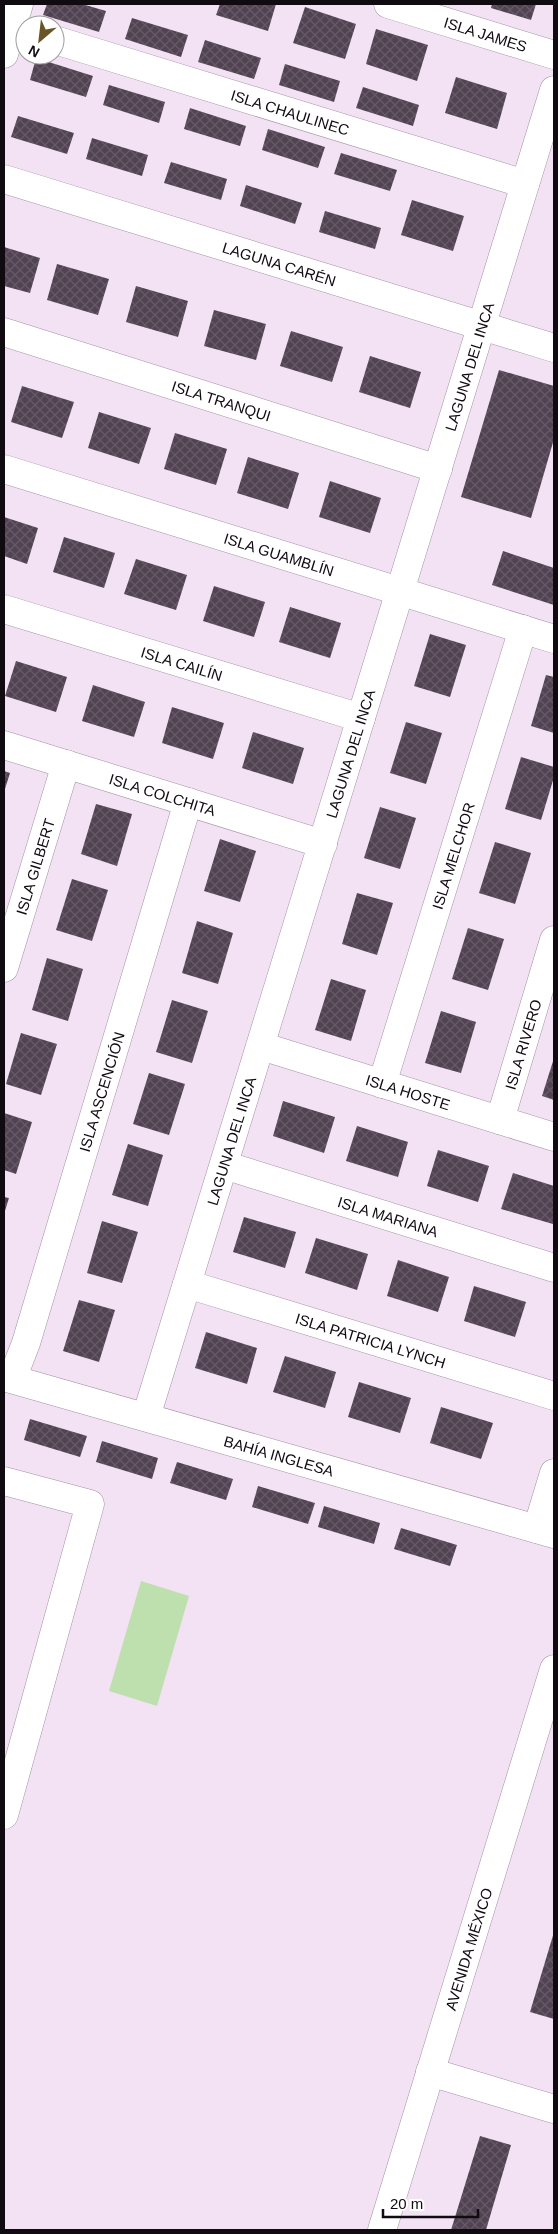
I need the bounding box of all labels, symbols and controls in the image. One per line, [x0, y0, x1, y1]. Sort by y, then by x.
street label: ISLA JAMES [442, 13, 529, 55]
north arrow [15, 15, 65, 65]
text: N [26, 42, 42, 61]
street label: ISLA CHAULINEC [229, 86, 351, 138]
street label: LAGUNA CARÉN [221, 238, 338, 289]
street label: LAGUNA DEL INCA [441, 300, 497, 433]
street label: ISLA TRANQUI [170, 377, 273, 424]
street label: ISLA GUAMBLÍN [222, 529, 336, 579]
street label: ISLA CAILÍN [139, 643, 225, 684]
street label: LAGUNA DEL INCA [322, 687, 378, 820]
street label: ISLA COLCHITA [107, 770, 218, 819]
street label: ISLA MELCHOR [428, 800, 477, 911]
street label: ISLA GILBERT [12, 816, 57, 917]
street label: ISLA RIVERO [501, 997, 544, 1092]
street label: ISLA ASCENCIÓN [75, 1030, 127, 1154]
street label: ISLA HOSTE [364, 1071, 452, 1113]
street label: LAGUNA DEL INCA [203, 1074, 259, 1207]
street label: ISLA MARIANA [336, 1193, 441, 1240]
street label: ISLA PATRICIA LYNCH [294, 1309, 448, 1371]
street label: BAHÍA INGLESA [222, 1432, 336, 1479]
street label: AVENIDA MÉXICO [441, 1886, 495, 2012]
scale bar [383, 2186, 478, 2218]
text: 20 m [390, 2195, 423, 2212]

